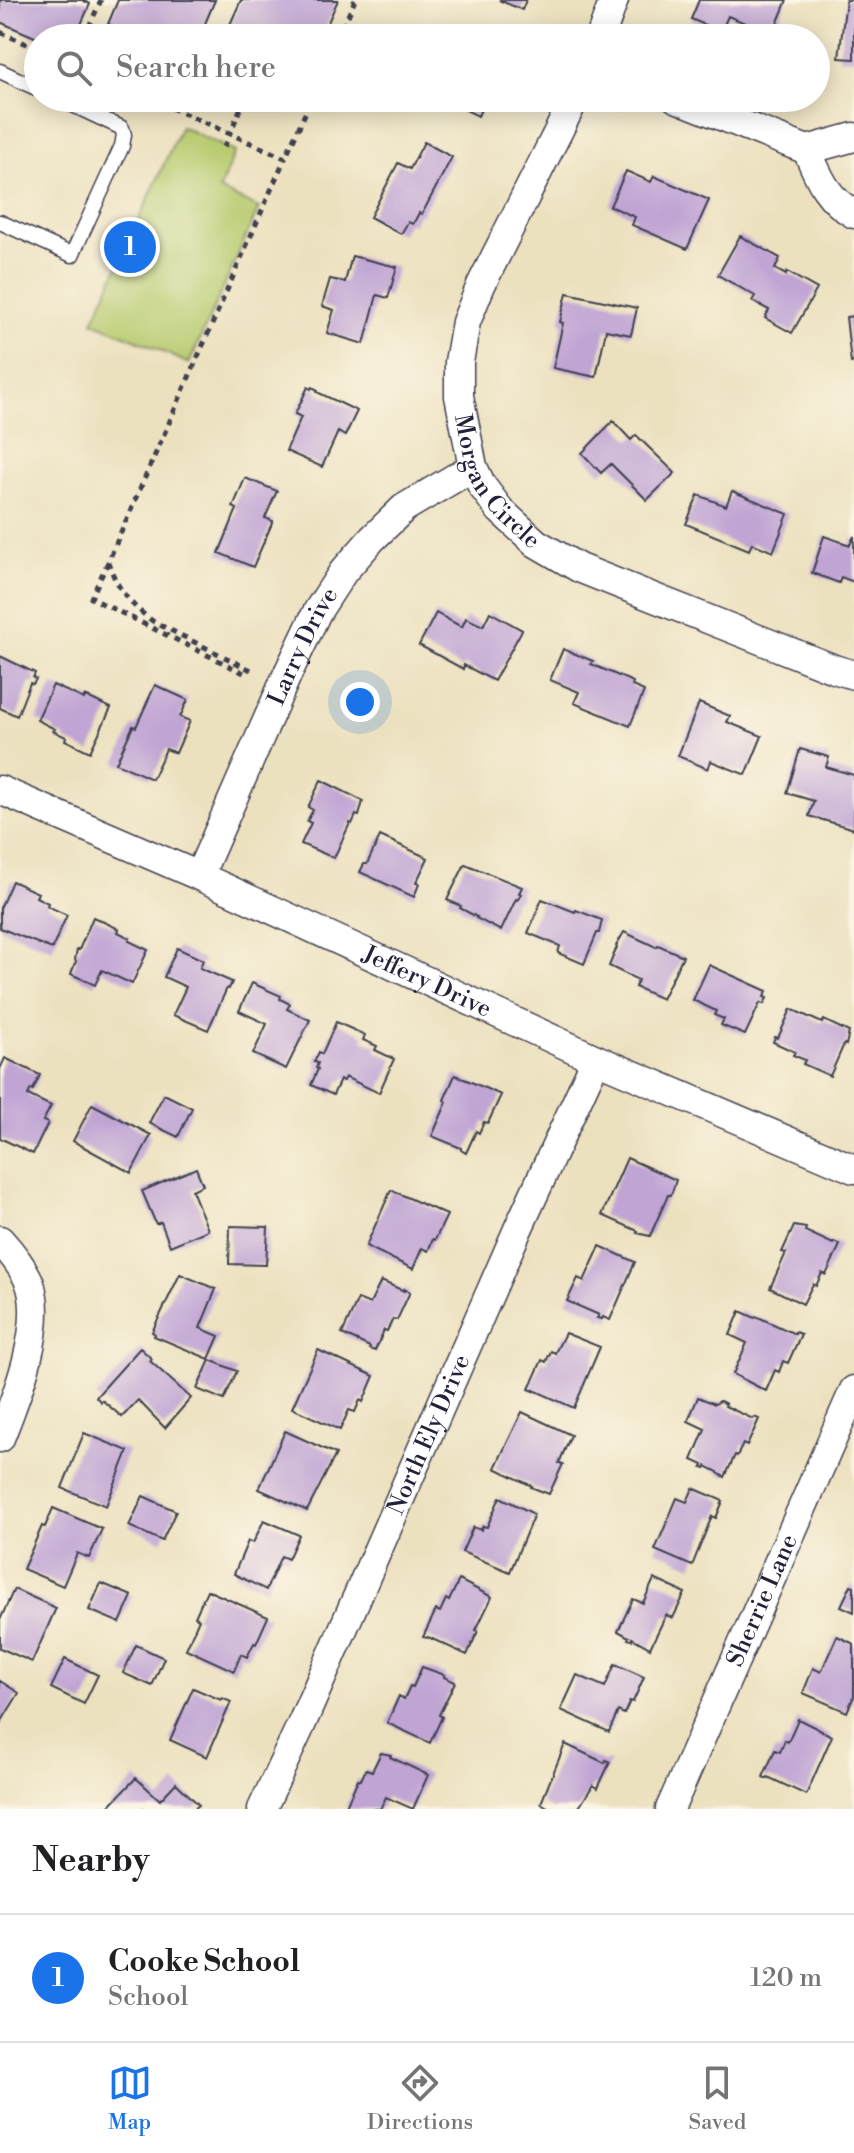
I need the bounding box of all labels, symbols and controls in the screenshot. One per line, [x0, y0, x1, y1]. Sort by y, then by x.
search box [24, 24, 830, 112]
icon: search [52, 46, 96, 90]
text: Search here [116, 49, 276, 87]
pin: 1 [104, 217, 156, 277]
street label: Morgan Circle [447, 412, 546, 556]
street label: Larry Drive [262, 582, 345, 710]
your location [340, 682, 380, 722]
street label: Jeffery Drive [357, 939, 496, 1025]
street label: North Ely Drive [381, 1350, 477, 1519]
street label: Sherrie Lane [720, 1530, 805, 1671]
text: Nearby [32, 1840, 150, 1882]
text: Cooke School [108, 1943, 300, 1981]
text: 1 [52, 1962, 64, 1994]
text: 120 m [750, 1962, 822, 1994]
text: School [108, 1981, 188, 2013]
tab: Map [108, 2061, 152, 2136]
tab: Directions [367, 2061, 473, 2136]
tab: Saved [689, 2061, 746, 2136]

